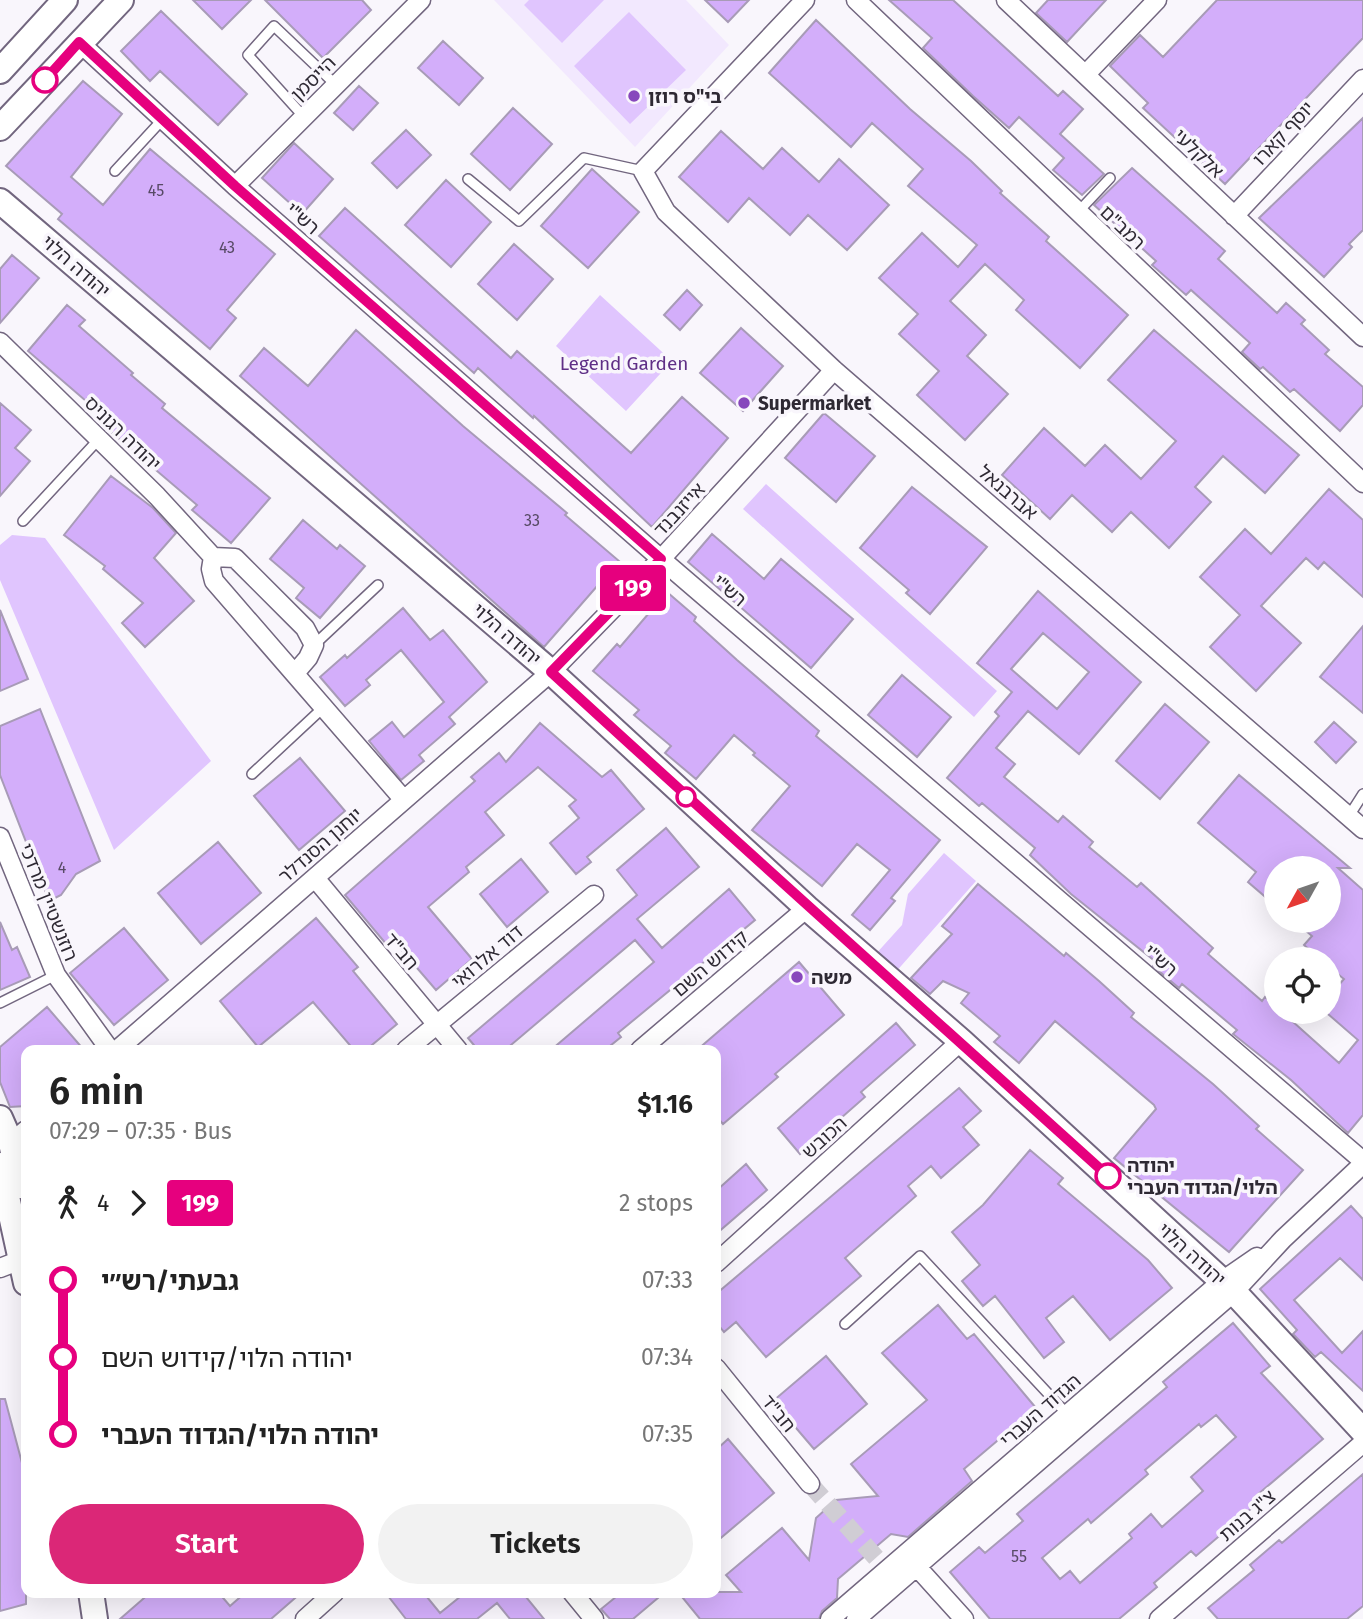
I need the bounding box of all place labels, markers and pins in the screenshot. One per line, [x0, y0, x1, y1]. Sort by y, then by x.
unlabelled marker [32, 67, 58, 93]
place label: בי"ס רוזן [648, 85, 722, 108]
marker: בי"ס רוזן [626, 88, 642, 104]
place label: Supermarket [758, 392, 872, 415]
marker: Supermarket [736, 395, 752, 411]
unlabelled marker [676, 787, 696, 807]
place label: משה [811, 966, 852, 989]
marker: משה [789, 969, 805, 985]
place label: יהודה הלוי/הגדוד העברי [1127, 1154, 1278, 1199]
marker: יהודה הלוי/הגדוד העברי [1095, 1163, 1121, 1189]

